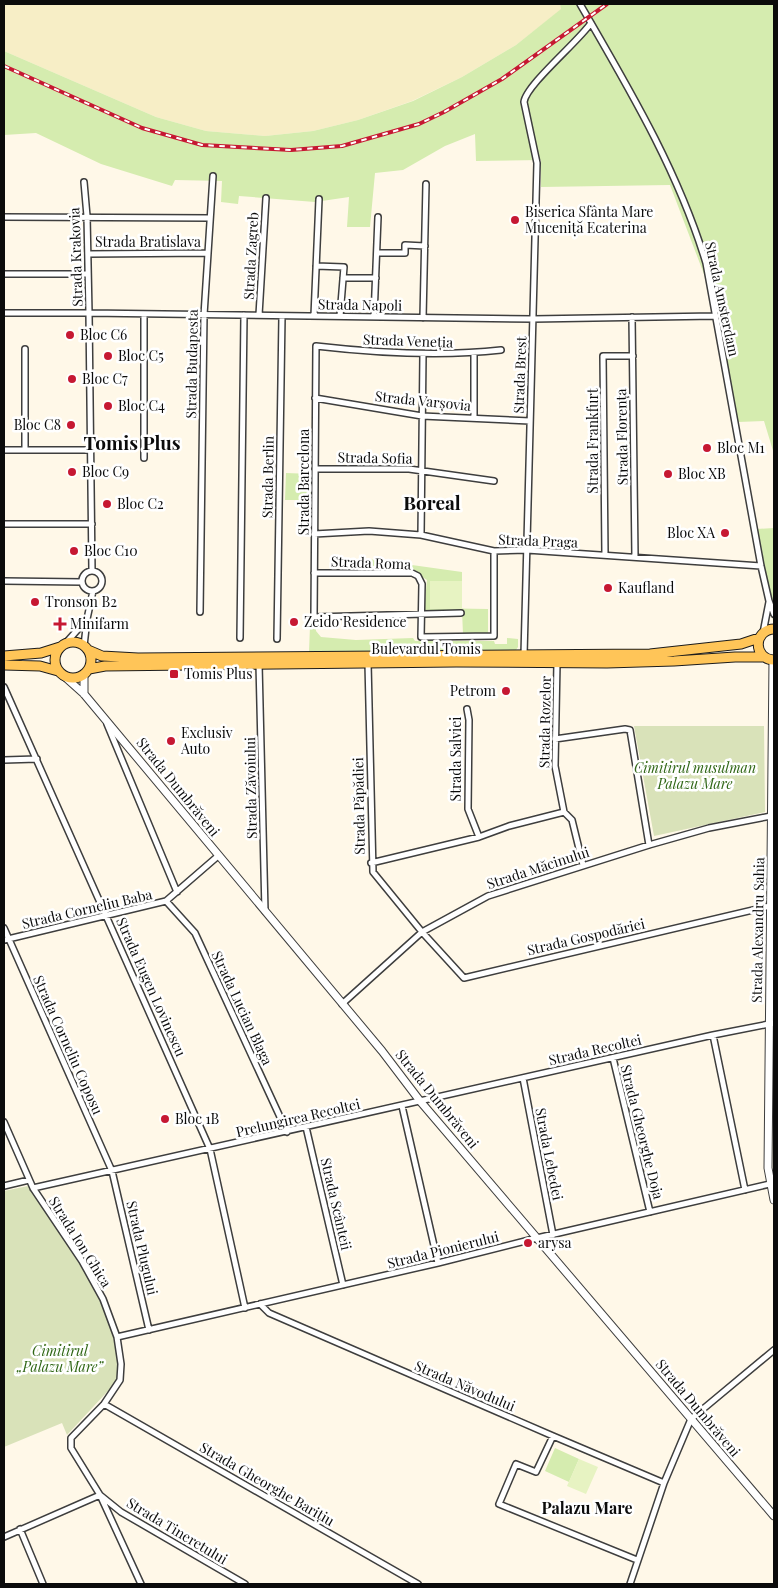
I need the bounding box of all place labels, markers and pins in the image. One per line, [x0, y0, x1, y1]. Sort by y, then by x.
place label: Biserica Sfânta Mare Muceniță Ecaterina [525, 202, 653, 237]
marker: Biserica Sfânta Mare Muceniță Ecaterina [509, 214, 521, 226]
place label: Bloc C6 [80, 325, 127, 344]
marker: Bloc C6 [64, 329, 76, 341]
place label: Bloc C5 [118, 346, 164, 365]
marker: Bloc C5 [102, 350, 114, 362]
place label: Bloc C7 [82, 369, 128, 388]
marker: Bloc C7 [66, 373, 78, 385]
place label: Bloc C4 [118, 396, 165, 415]
marker: Bloc C4 [102, 400, 114, 412]
place label: Bloc C8 [14, 415, 61, 434]
marker: Bloc C8 [65, 419, 77, 431]
place label: Bloc M1 [717, 438, 765, 457]
marker: Bloc M1 [701, 442, 713, 454]
place label: Bloc C9 [82, 462, 129, 481]
place label: Bloc XB [678, 464, 726, 483]
marker: Bloc C9 [66, 466, 78, 478]
marker: Bloc XB [662, 468, 674, 480]
place label: Bloc C2 [117, 494, 164, 513]
marker: Bloc C2 [101, 498, 113, 510]
place label: Bloc XA [667, 523, 715, 542]
marker: Bloc XA [719, 527, 731, 539]
place label: Bloc C10 [84, 541, 138, 560]
marker: Bloc C10 [68, 545, 80, 557]
place label: Kaufland [618, 578, 674, 597]
marker: Kaufland [602, 582, 614, 594]
place label: Tronson B2 [45, 592, 117, 611]
marker: Tronson B2 [29, 596, 41, 608]
place label: Zeido Residence [304, 612, 407, 631]
place label: Minifarm [70, 614, 130, 633]
marker: Zeido Residence [288, 616, 300, 628]
marker: Minifarm [54, 618, 66, 630]
place label: Tomis Plus [184, 664, 253, 683]
marker: Tomis Plus [168, 668, 180, 680]
place label: Petrom [450, 681, 497, 700]
marker: Petrom [500, 685, 512, 697]
place label: Exclusiv Auto [180, 723, 233, 758]
marker: Exclusiv Auto [165, 735, 177, 747]
place label: Bloc 1B [175, 1109, 220, 1128]
marker: Bloc 1B [159, 1113, 171, 1125]
place label: arysa [538, 1233, 571, 1252]
marker: arysa [522, 1237, 534, 1249]

